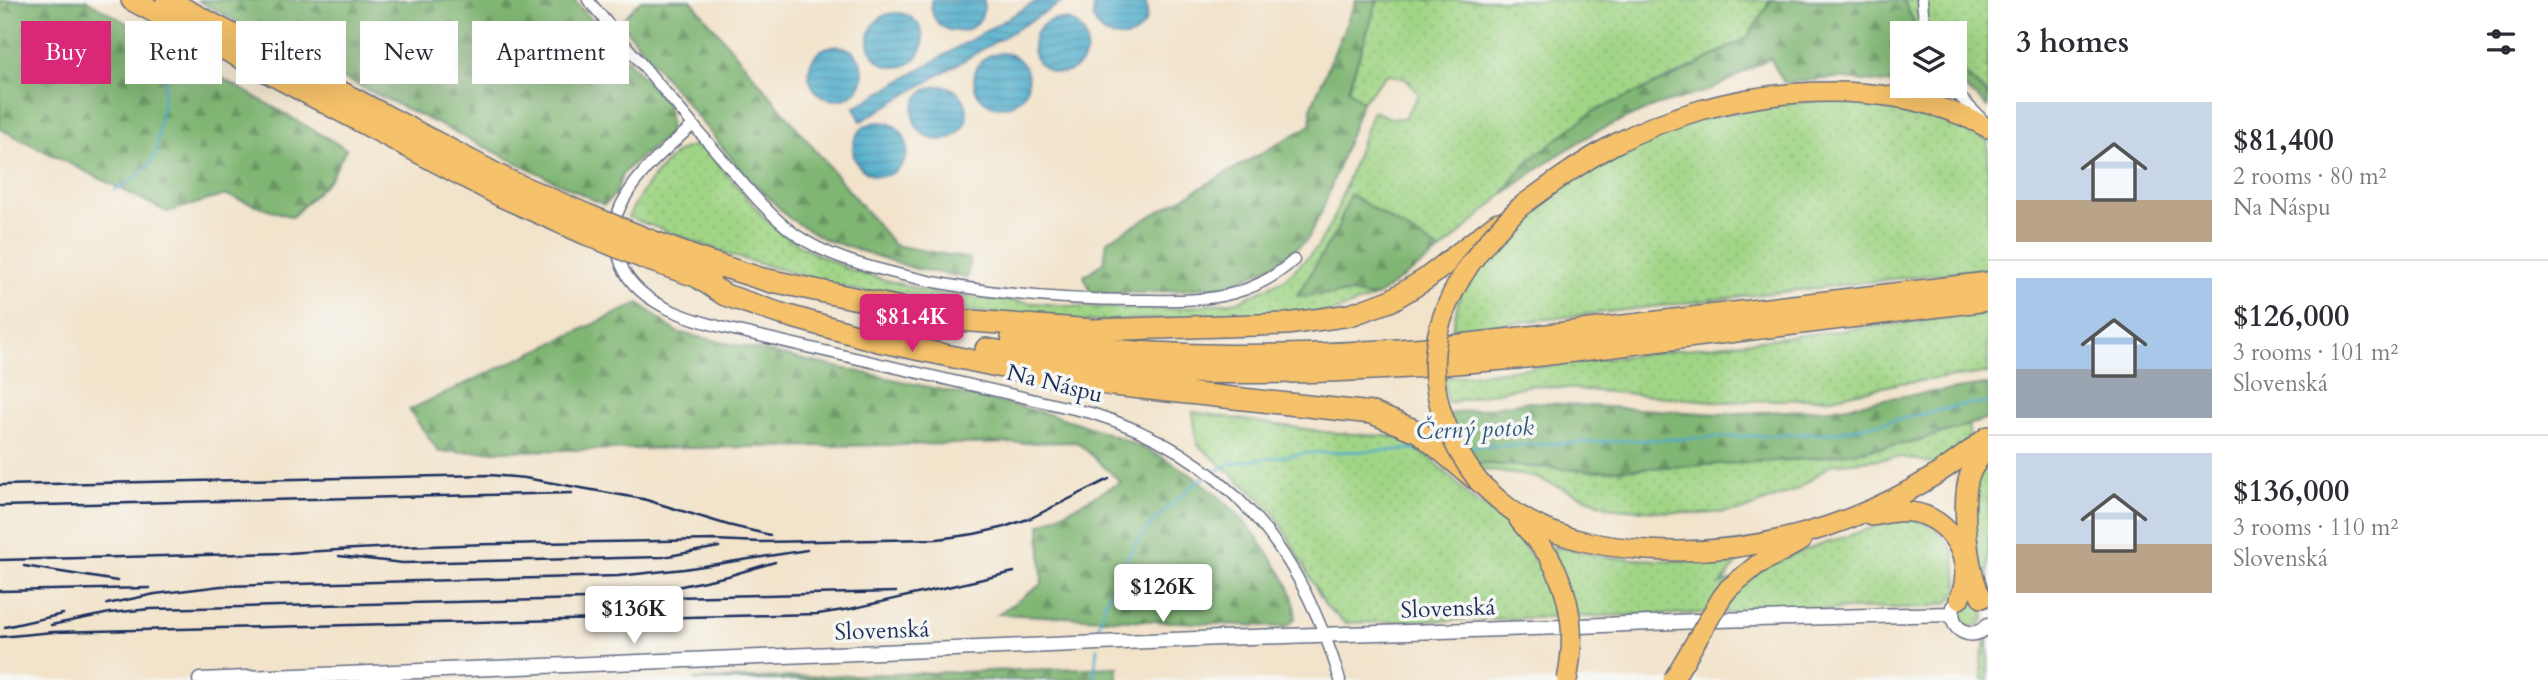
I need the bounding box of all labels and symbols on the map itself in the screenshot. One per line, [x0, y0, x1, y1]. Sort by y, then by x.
pin: $81.4K [855, 294, 969, 354]
street label: Na Náspu [1004, 357, 1106, 410]
water label: Černý potok [1416, 411, 1535, 448]
pin: $126K [1114, 564, 1212, 624]
pin: $136K [585, 586, 683, 646]
street label: Slovenská [1400, 591, 1496, 626]
street label: Slovenská [834, 613, 930, 648]

